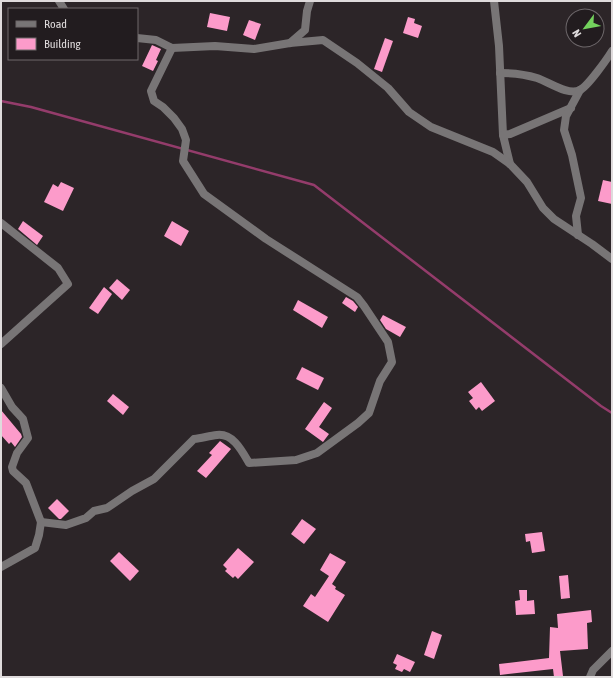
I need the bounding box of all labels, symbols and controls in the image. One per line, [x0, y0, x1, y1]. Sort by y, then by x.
legend [8, 8, 138, 60]
north arrow [565, 8, 605, 48]
text: Road [44, 17, 67, 31]
text: N [570, 27, 583, 39]
text: Building [44, 37, 82, 51]

